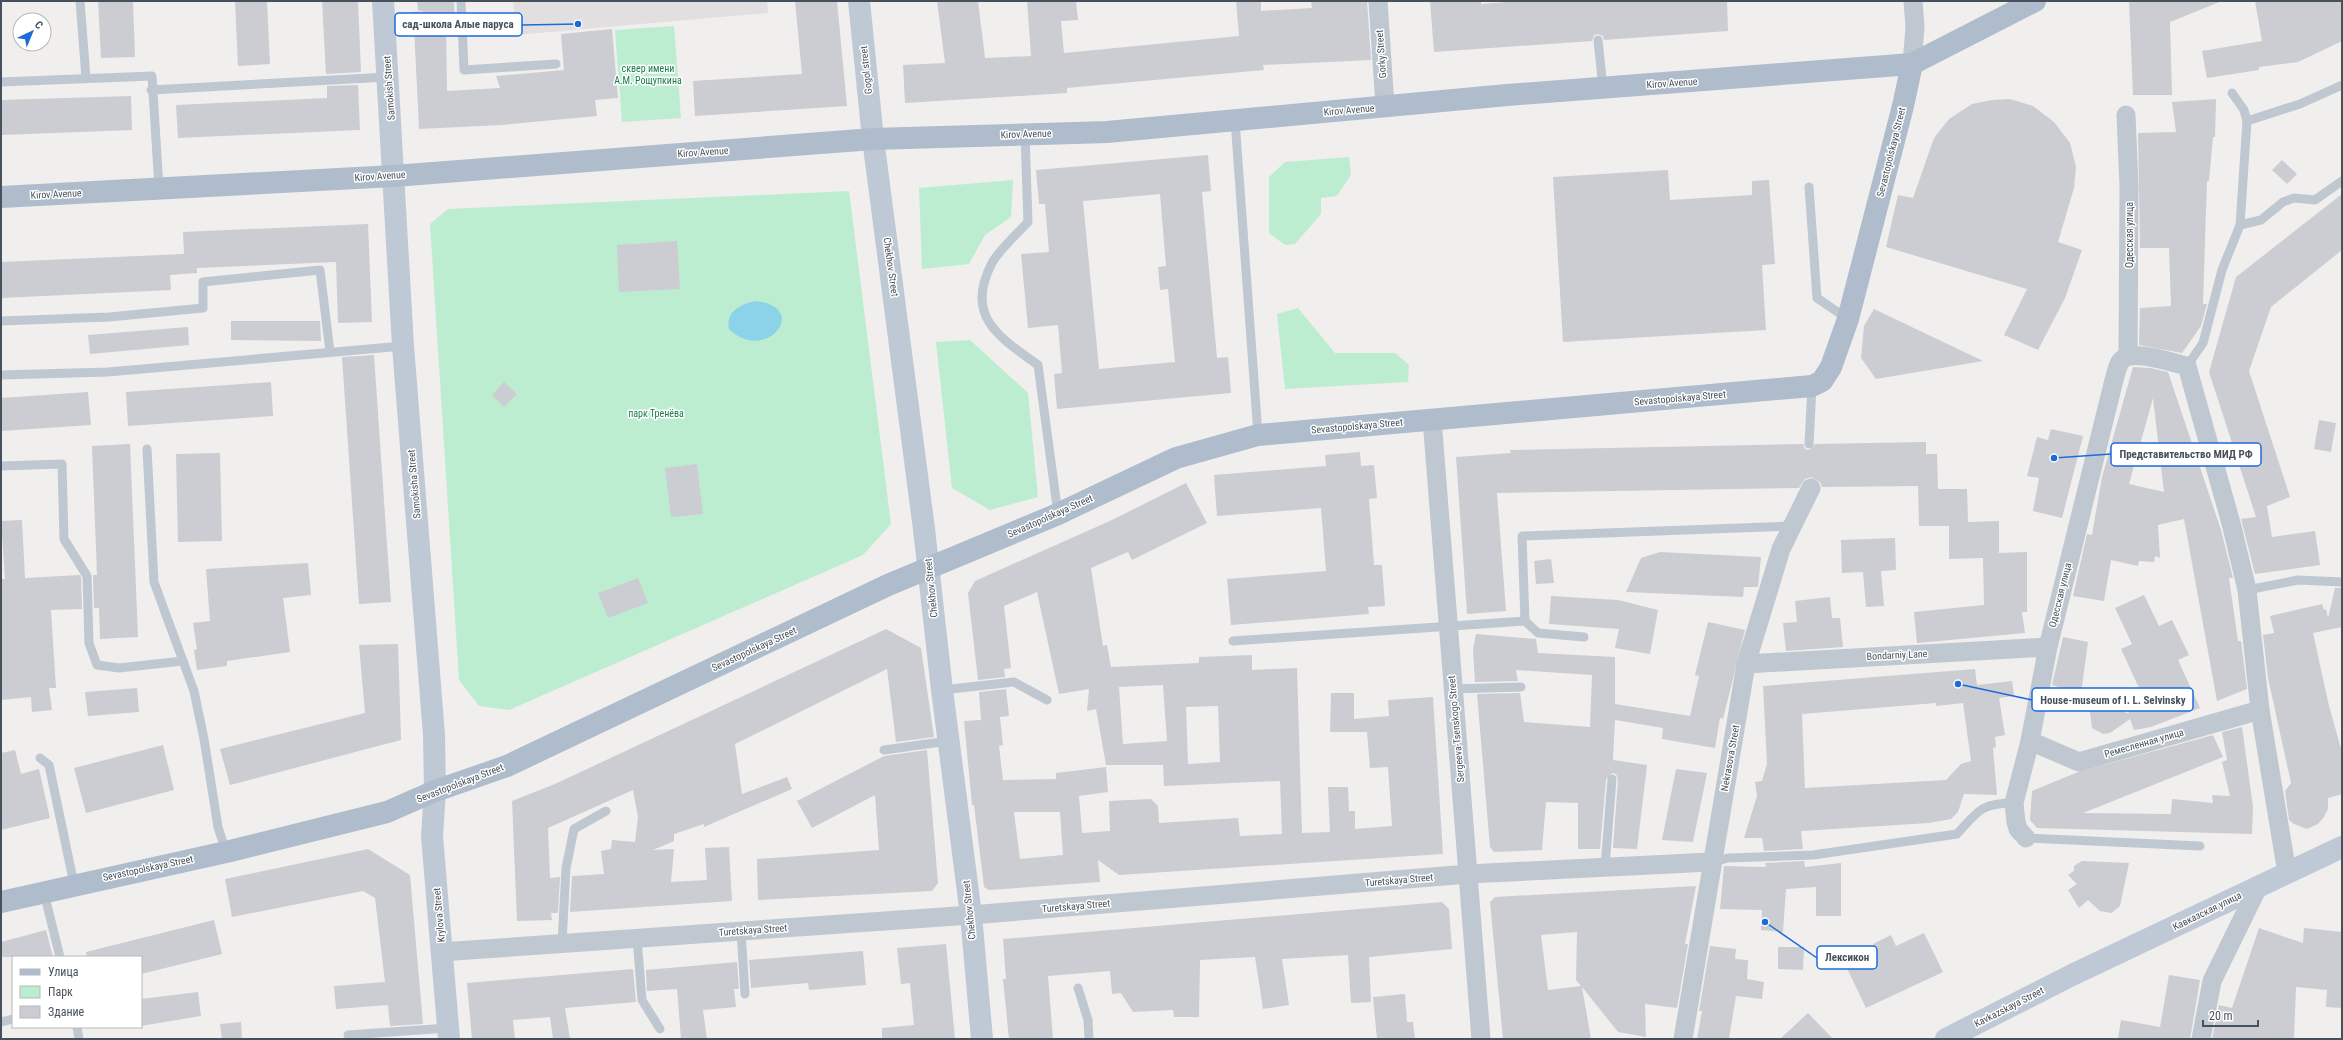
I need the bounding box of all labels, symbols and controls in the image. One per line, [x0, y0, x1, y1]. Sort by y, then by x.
north arrow [12, 12, 52, 52]
callout: сад-школа Алые паруса [395, 13, 522, 36]
text: С [32, 18, 45, 32]
text: сад-школа Алые паруса [402, 18, 514, 31]
street label: Gorky Street [1374, 29, 1388, 79]
street label: Gogol street [858, 45, 874, 95]
street label: Samokish Street [381, 55, 397, 121]
park label: сквер имени А.М. Рощупкина [614, 63, 682, 86]
street label: Kirov Avenue [1646, 76, 1698, 90]
street label: Kirov Avenue [1323, 102, 1375, 118]
street label: Sevastopolskaya Street [1875, 106, 1907, 198]
street label: Kirov Avenue [1000, 128, 1052, 140]
street label: Kirov Avenue [677, 145, 729, 159]
street label: Kirov Avenue [354, 169, 406, 183]
street label: Kirov Avenue [30, 187, 82, 201]
street label: Одесская улица [2124, 202, 2135, 268]
street label: Chekhov Street [881, 237, 901, 297]
street label: Sevastopolskaya Street [1634, 389, 1726, 407]
park label: парк Тренёва [628, 408, 684, 419]
street label: Sevastopolskaya Street [1311, 417, 1403, 435]
callout: Представительство МИД РФ [2111, 443, 2261, 466]
text: Представительство МИД РФ [2119, 448, 2253, 461]
street label: Samokisha Street [406, 449, 422, 519]
street label: Sevastopolskaya Street [1006, 492, 1094, 540]
street label: Chekhov Street [922, 558, 940, 618]
street label: Одесская улица [2047, 561, 2073, 628]
street label: Sevastopolskaya Street [710, 625, 798, 673]
street label: Bondarniy Lane [1866, 648, 1928, 662]
street label: Sergeeva-Tsenskogo Street [1446, 675, 1466, 783]
callout: House-museum of I. L. Selvinsky [2032, 688, 2193, 711]
text: House-museum of I. L. Selvinsky [2040, 694, 2186, 707]
street label: Nekrasova Street [1719, 724, 1741, 792]
street label: Ремесленная улица [2103, 726, 2185, 760]
street label: Sevastopolskaya Street [415, 761, 505, 805]
street label: Sevastopolskaya Street [102, 853, 194, 883]
street label: Turetskaya Street [1364, 872, 1434, 888]
street label: Chekhov Street [960, 880, 978, 940]
street label: Krylova Street [431, 887, 447, 943]
street label: Кавказская улица [2171, 890, 2243, 932]
street label: Turetskaya Street [1041, 898, 1111, 914]
street label: Turetskaya Street [718, 922, 788, 938]
callout: Лексикон [1817, 946, 1877, 969]
text: Лексикон [1825, 951, 1869, 964]
legend [12, 956, 142, 1028]
text: Улица [48, 965, 79, 979]
text: Парк [48, 985, 73, 999]
street label: Kavkazskaya Street [1972, 985, 2046, 1029]
scale bar [2203, 1002, 2258, 1028]
text: Здание [48, 1005, 85, 1019]
text: 20 m [2209, 1009, 2233, 1023]

